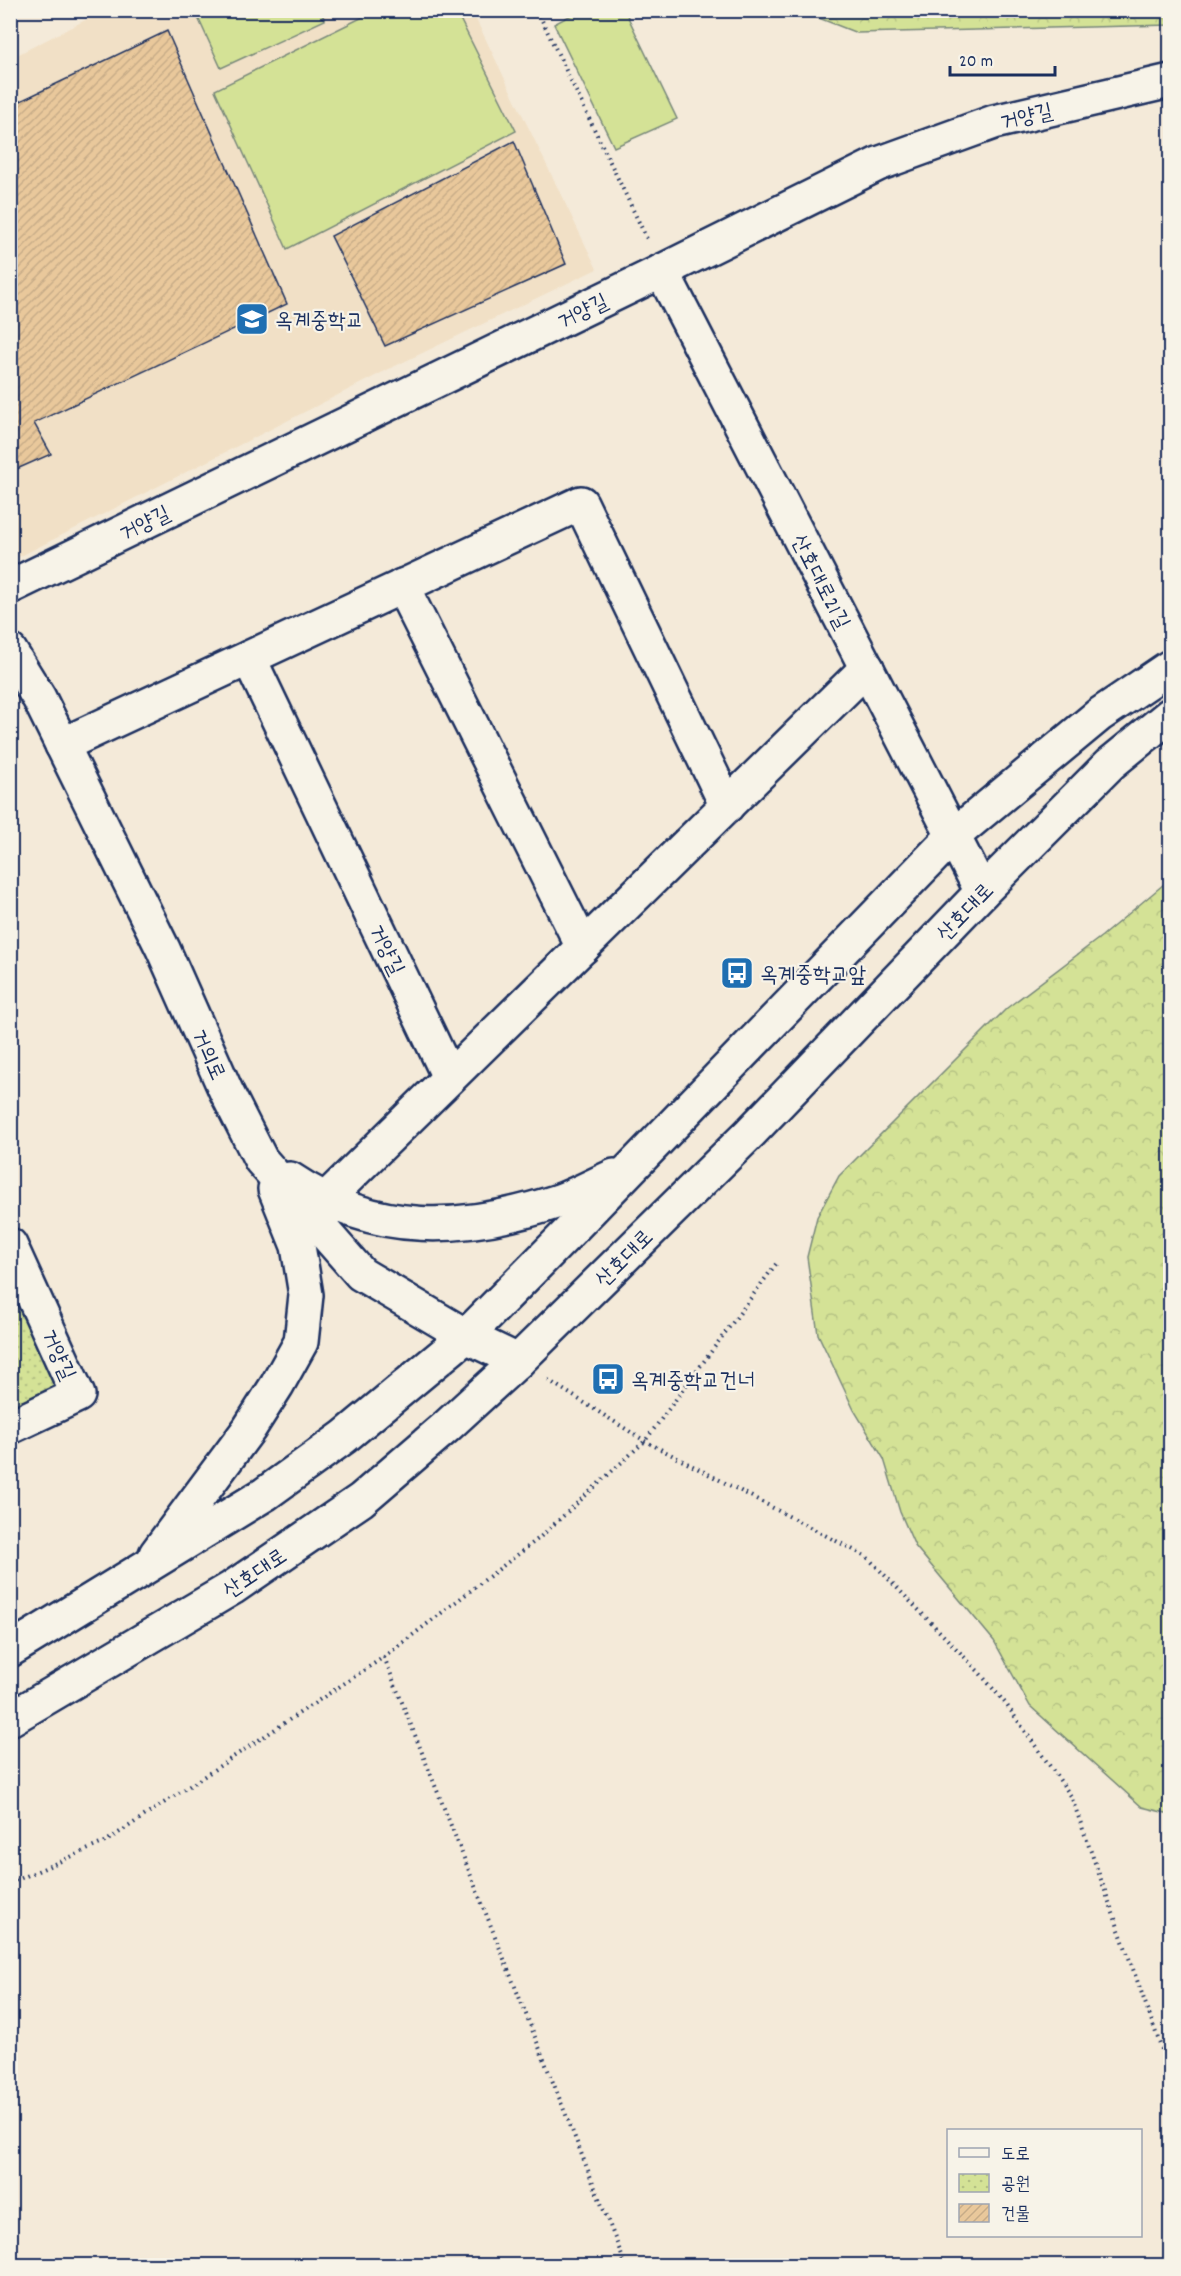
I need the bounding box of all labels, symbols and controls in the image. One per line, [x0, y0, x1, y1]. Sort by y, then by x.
scale bar [950, 39, 1055, 77]
text: 20 m [959, 50, 993, 75]
street label: 거양길 [997, 97, 1056, 139]
street label: 거양길 [553, 287, 614, 339]
school or university icon: 옥계중학교 [234, 301, 270, 337]
place label: 옥계중학교 [275, 307, 364, 338]
street label: 거양길 [115, 499, 176, 551]
street label: 산호대로21길 [782, 530, 856, 636]
street label: 산호대로 [931, 877, 1002, 950]
street label: 거양길 [359, 920, 411, 981]
bus stop icon: 옥계중학교앞 [719, 955, 755, 991]
place label: 옥계중학교앞 [760, 961, 867, 992]
street label: 거의로 [182, 1025, 232, 1086]
street label: 산호대로 [589, 1223, 661, 1295]
street label: 거양길 [32, 1325, 82, 1386]
bus stop icon: 옥계중학교건너 [590, 1361, 626, 1397]
place label: 옥계중학교건너 [631, 1367, 755, 1398]
street label: 산호대로 [218, 1542, 294, 1608]
legend [947, 2129, 1142, 2237]
text: 도로 [1001, 2143, 1030, 2168]
text: 공원 [1001, 2173, 1030, 2198]
text: 건물 [1001, 2203, 1030, 2228]

